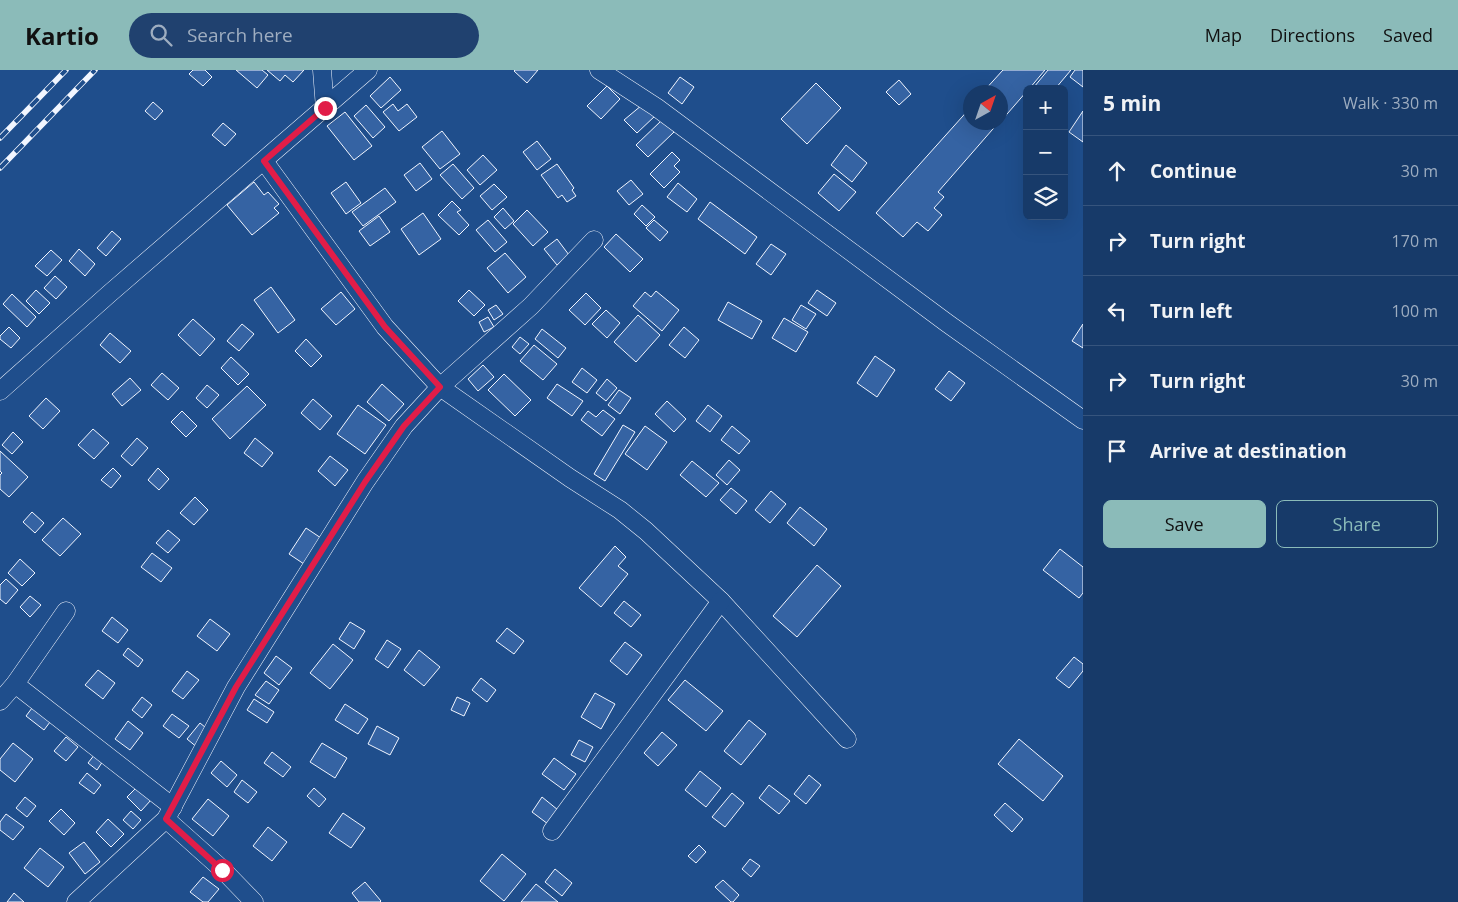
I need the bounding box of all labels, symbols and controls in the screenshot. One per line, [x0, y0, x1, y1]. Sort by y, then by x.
search box [129, 13, 479, 58]
text: Kartio [25, 19, 99, 52]
icon: search [147, 21, 175, 49]
text: Search here [187, 22, 293, 48]
text: Map [1205, 23, 1242, 47]
text: Directions [1270, 23, 1355, 47]
text: Saved [1383, 23, 1433, 47]
north arrow [963, 85, 1008, 130]
map controls [1023, 85, 1068, 220]
button: + [1023, 85, 1068, 130]
text: 5 min [1103, 89, 1161, 117]
text: Walk · 330 m [1343, 92, 1438, 114]
route end [314, 97, 337, 120]
button: − [1023, 130, 1068, 175]
icon: ahead [1103, 157, 1131, 185]
text: Continue [1150, 158, 1237, 184]
text: 30 m [1401, 160, 1438, 182]
button: layers [1023, 175, 1068, 220]
icon: right [1103, 227, 1131, 255]
text: Turn right [1150, 228, 1245, 254]
text: 170 m [1392, 230, 1438, 252]
icon: left [1103, 297, 1131, 325]
text: Turn left [1150, 298, 1232, 324]
text: 100 m [1392, 300, 1438, 322]
icon: right [1103, 367, 1131, 395]
text: Turn right [1150, 368, 1245, 394]
text: 30 m [1401, 370, 1438, 392]
icon: arrive [1103, 437, 1131, 465]
text: Arrive at destination [1150, 438, 1347, 464]
button: Save [1103, 500, 1266, 548]
button: Share [1276, 500, 1438, 548]
route start [211, 859, 234, 882]

